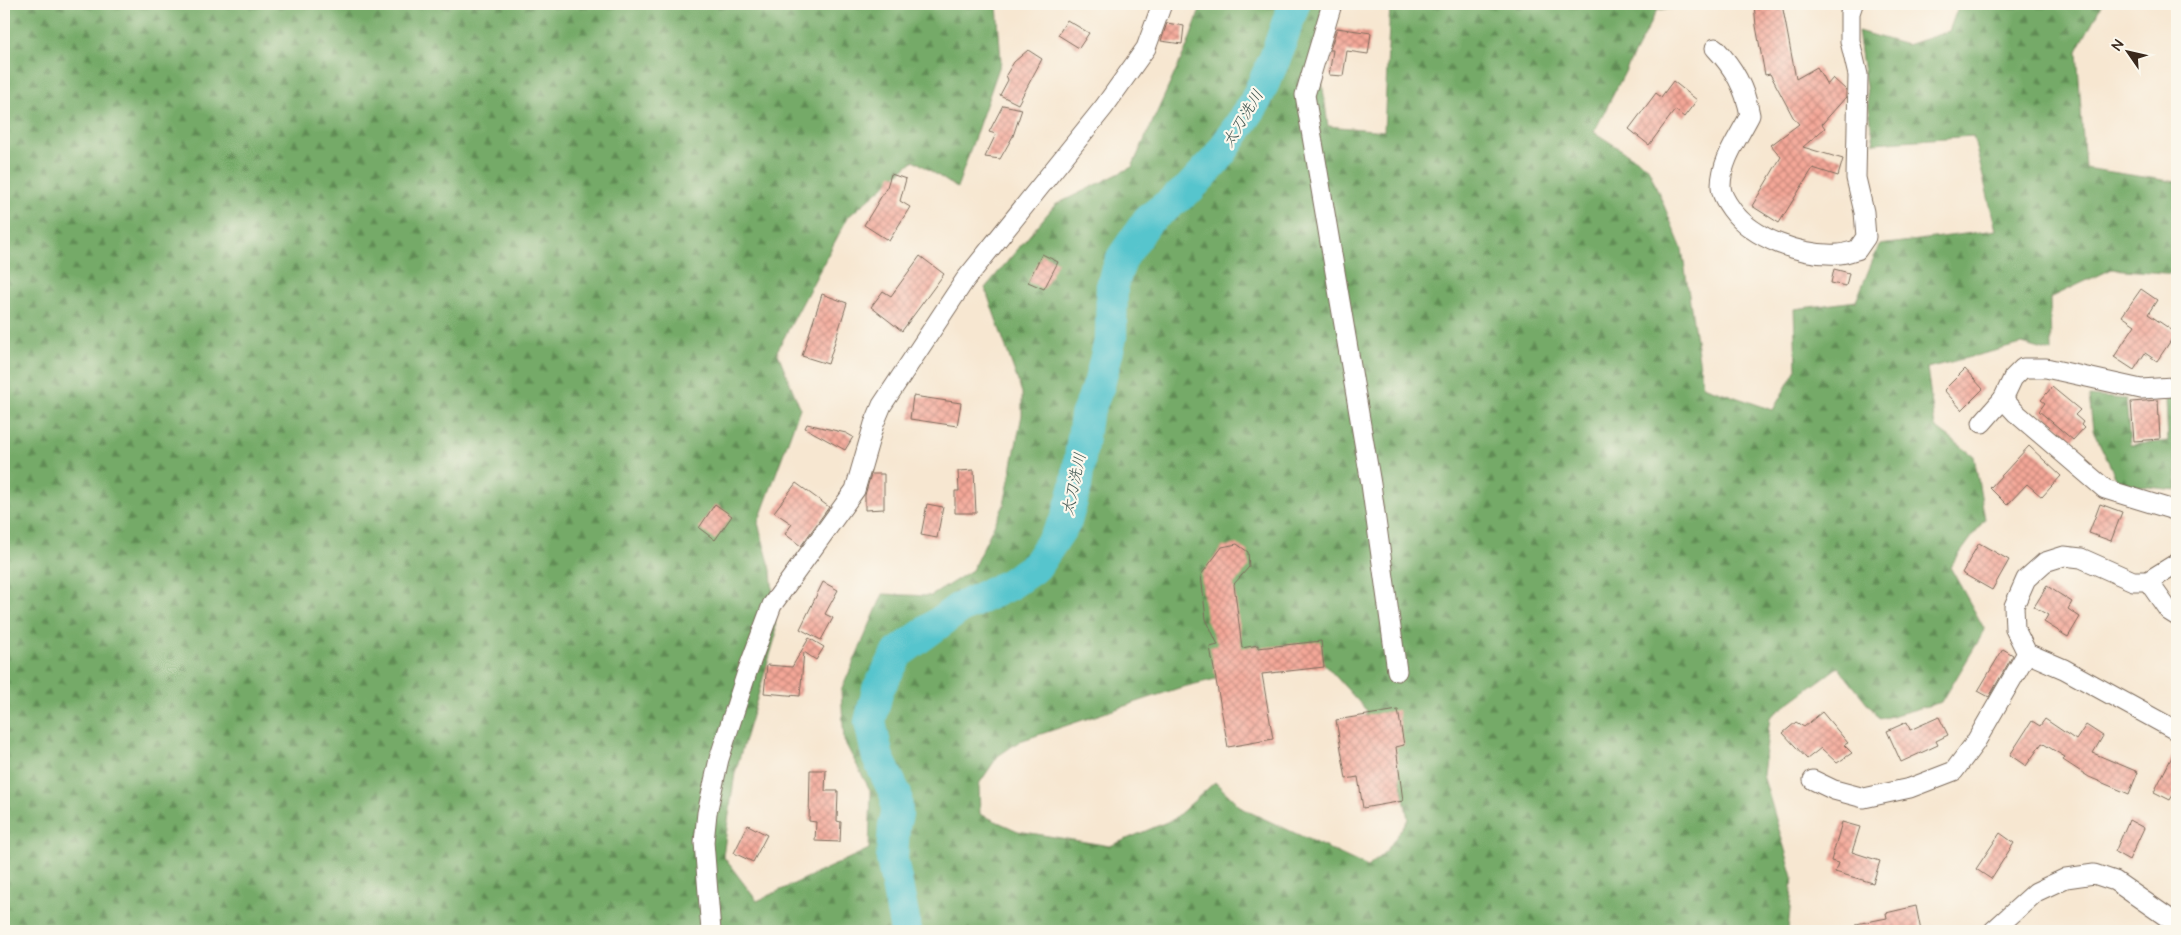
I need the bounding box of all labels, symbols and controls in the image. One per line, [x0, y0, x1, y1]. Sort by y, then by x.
north arrow [2104, 28, 2154, 78]
text: N [2107, 36, 2129, 55]
water label: 太刀洗川 [1217, 85, 1269, 152]
water label: 太刀洗川 [1057, 451, 1091, 518]

